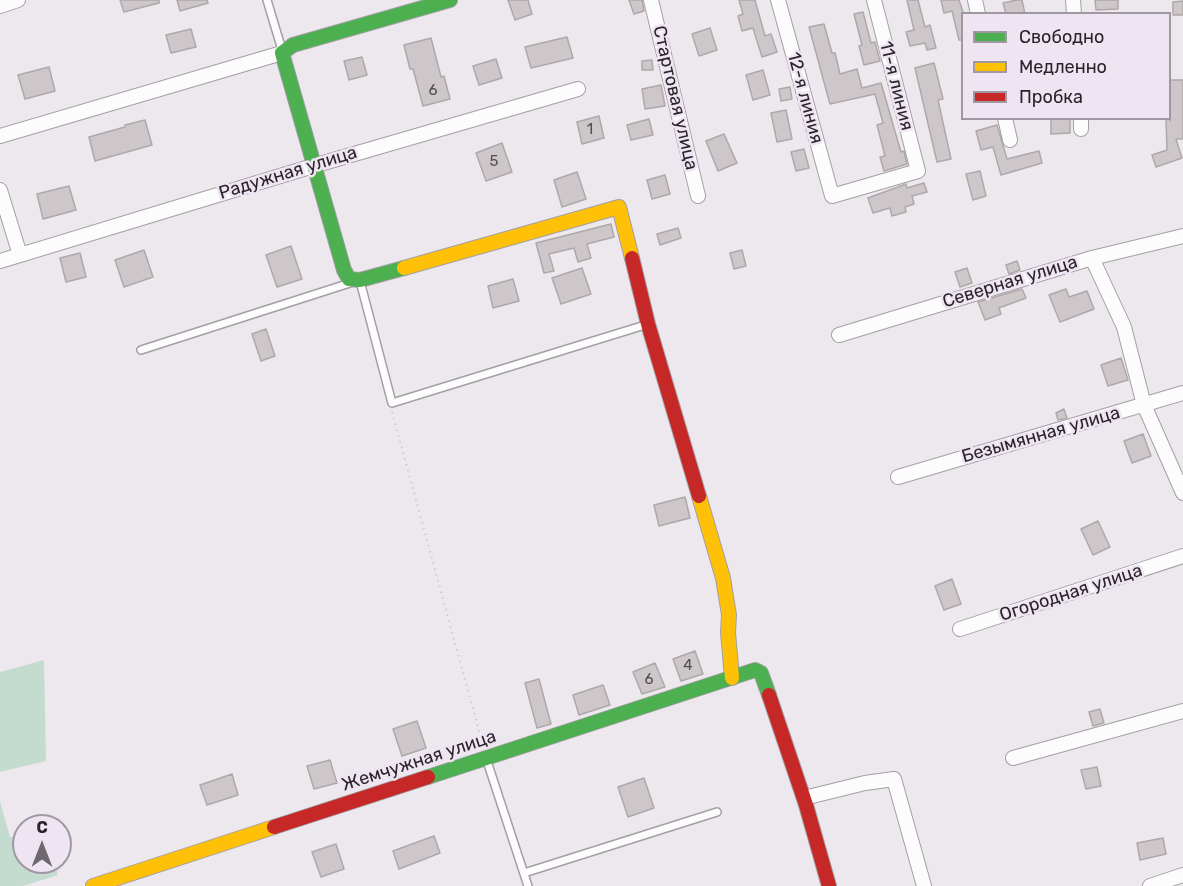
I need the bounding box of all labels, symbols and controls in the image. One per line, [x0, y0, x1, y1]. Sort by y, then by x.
legend [961, 12, 1171, 120]
street label: Стартовая улица [648, 24, 702, 172]
text: Свободно [1019, 26, 1104, 48]
street label: 11-я линия [874, 39, 918, 133]
street label: 12-я линия [782, 50, 828, 146]
text: Медленно [1019, 56, 1107, 78]
house number: 6 [428, 82, 438, 100]
text: Пробка [1019, 86, 1083, 108]
house number: 1 [587, 121, 593, 139]
street label: Радужная улица [216, 142, 360, 204]
house number: 5 [490, 153, 498, 171]
street label: Северная улица [940, 251, 1080, 313]
street label: Безымянная улица [959, 402, 1123, 468]
street label: Огородная улица [997, 560, 1145, 626]
house number: 4 [683, 657, 693, 675]
house number: 6 [644, 671, 654, 689]
street label: Жемчужная улица [339, 726, 499, 796]
north arrow [12, 814, 72, 874]
text: С [36, 818, 48, 837]

